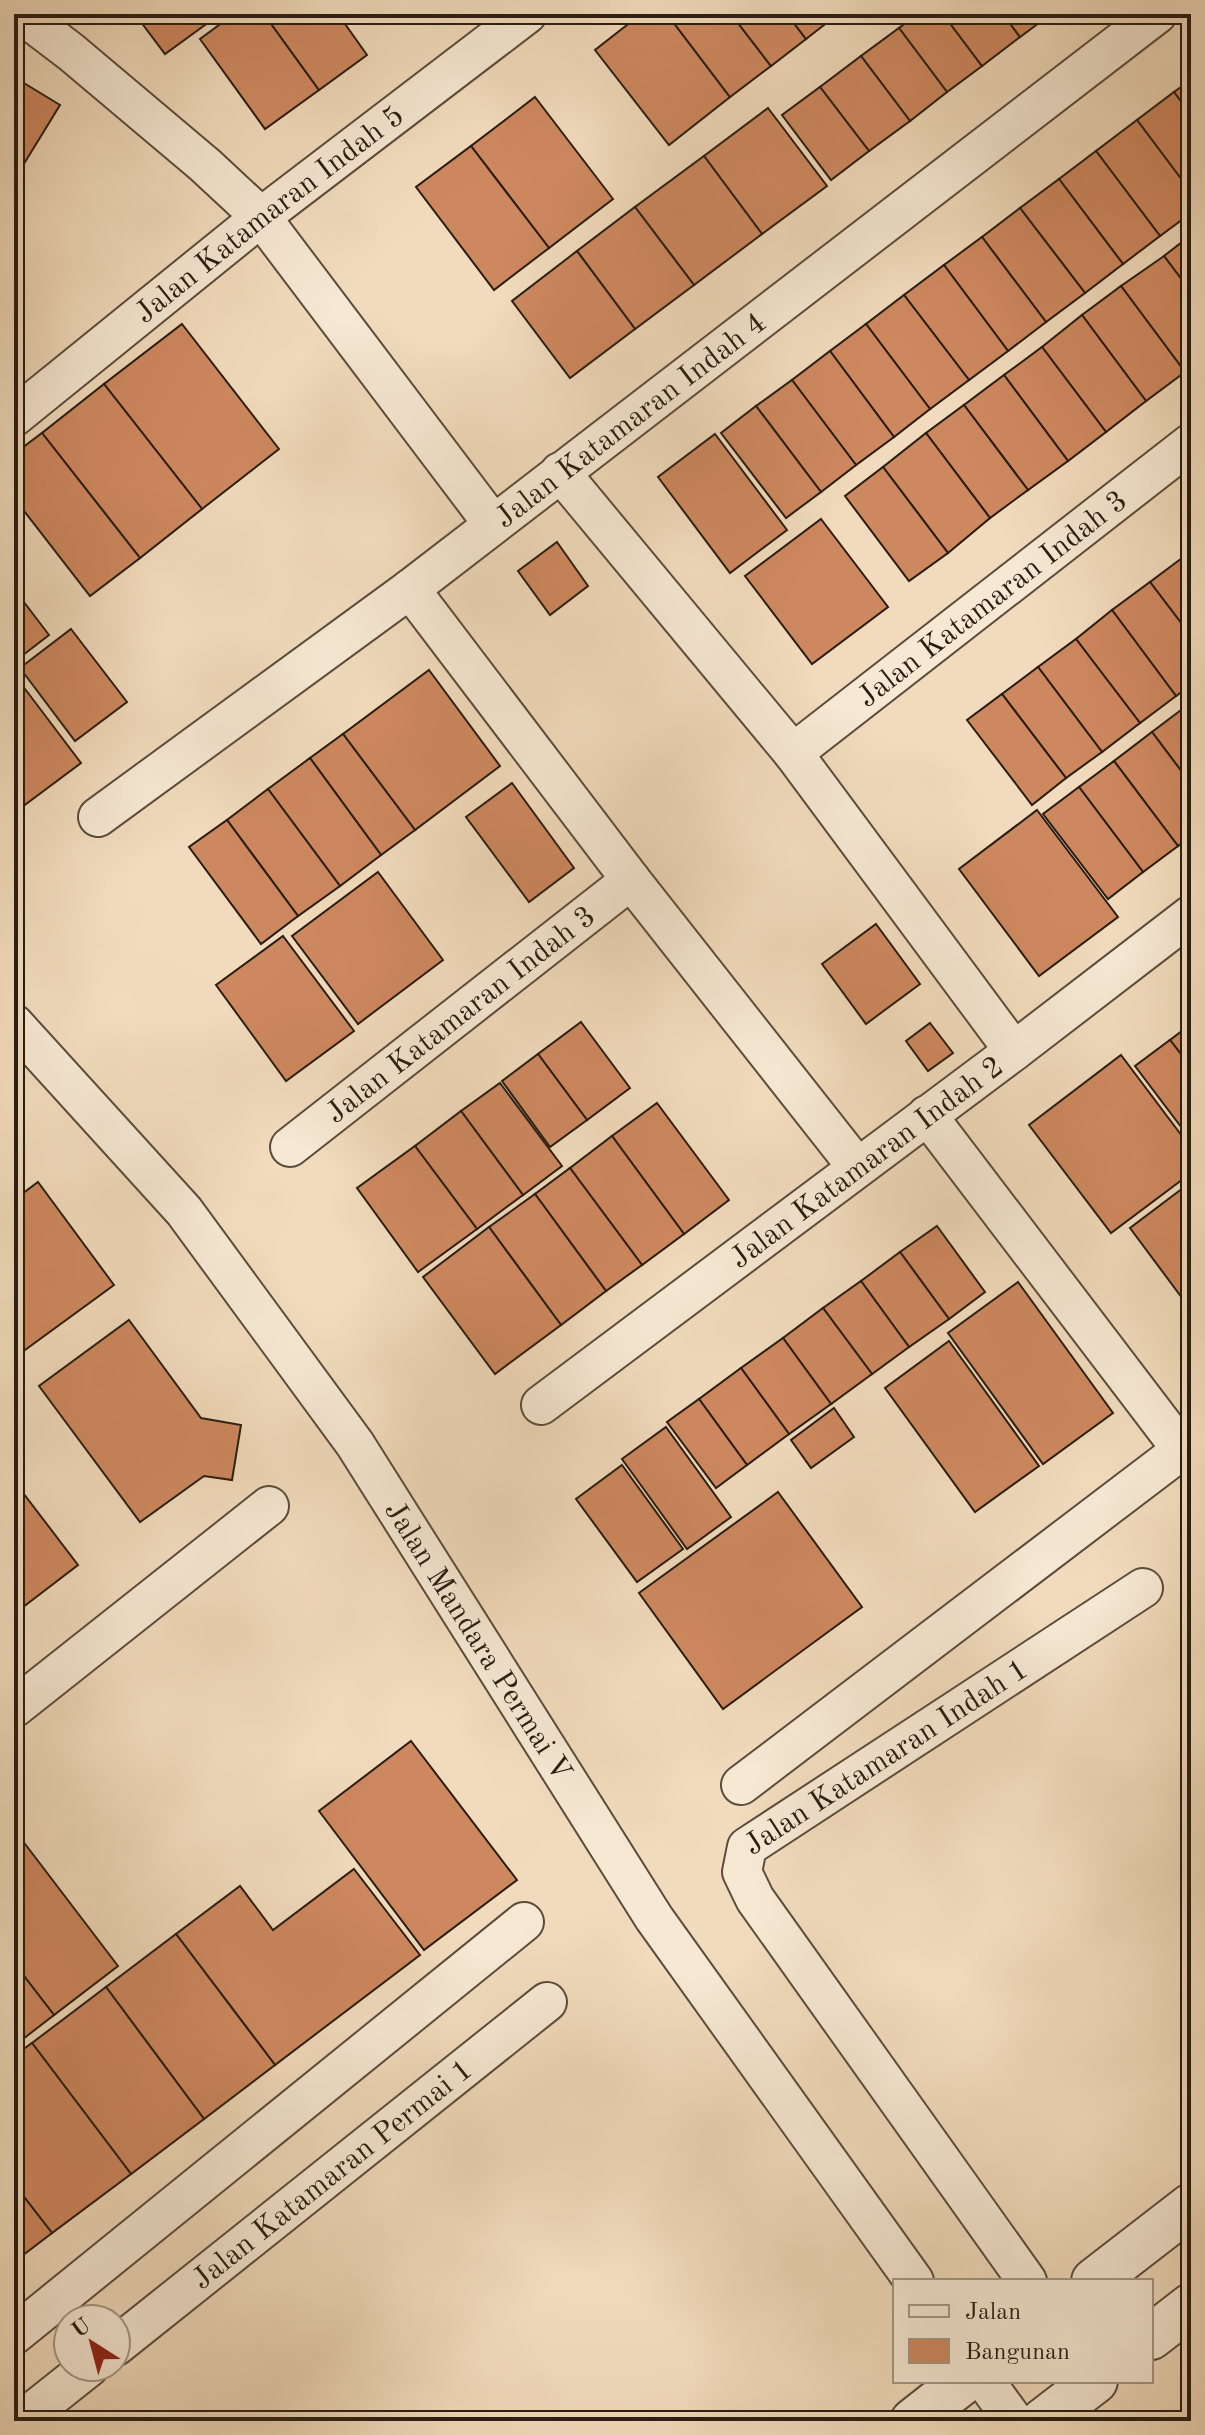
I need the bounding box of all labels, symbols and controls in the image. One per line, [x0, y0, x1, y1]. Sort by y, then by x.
street label: Jalan Katamaran Indah 5 [130, 101, 410, 330]
street label: Jalan Katamaran Indah 4 [490, 308, 772, 535]
street label: Jalan Katamaran Indah 3 [853, 486, 1133, 714]
street label: Jalan Katamaran Indah 3 [321, 901, 601, 1130]
street label: Jalan Katamaran Indah 2 [725, 1052, 1009, 1275]
street label: Jalan Mandara Permai V [378, 1496, 576, 1787]
street label: Jalan Katamaran Indah 1 [739, 1654, 1034, 1862]
street label: Jalan Katamaran Permai 1 [187, 2055, 479, 2296]
legend [893, 2279, 1153, 2383]
text: Jalan [965, 2301, 1021, 2325]
north arrow [52, 2303, 132, 2383]
text: U [68, 2314, 95, 2342]
text: Bangunan [965, 2341, 1070, 2365]

